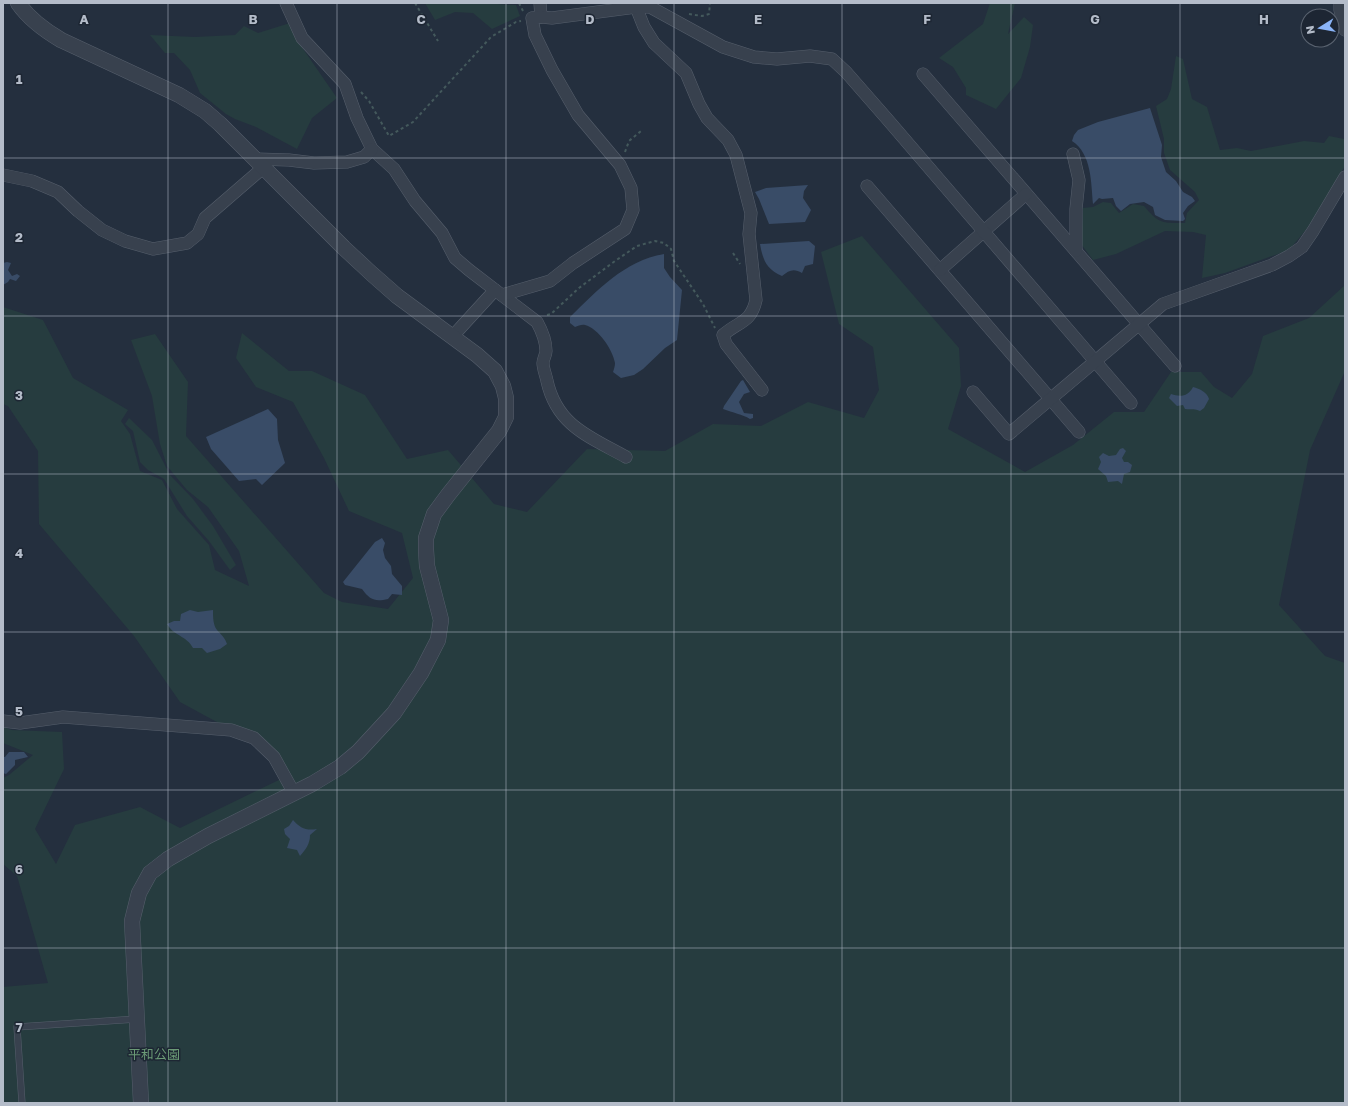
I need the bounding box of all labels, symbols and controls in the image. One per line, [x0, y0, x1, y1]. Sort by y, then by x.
north arrow [1300, 8, 1340, 48]
text: A [79, 11, 89, 27]
text: B [248, 11, 258, 27]
text: C [416, 11, 426, 27]
text: D [585, 11, 595, 27]
text: E [754, 11, 762, 27]
text: F [923, 11, 931, 27]
text: G [1090, 11, 1100, 27]
text: H [1259, 11, 1269, 27]
text: N [1303, 25, 1317, 35]
text: 1 [16, 71, 23, 87]
text: 2 [15, 229, 23, 245]
text: 3 [15, 387, 23, 403]
text: 4 [15, 545, 23, 561]
text: 5 [15, 703, 23, 719]
text: 6 [15, 861, 23, 877]
text: 7 [15, 1019, 23, 1035]
park label: 平和公園 [128, 1046, 180, 1062]

